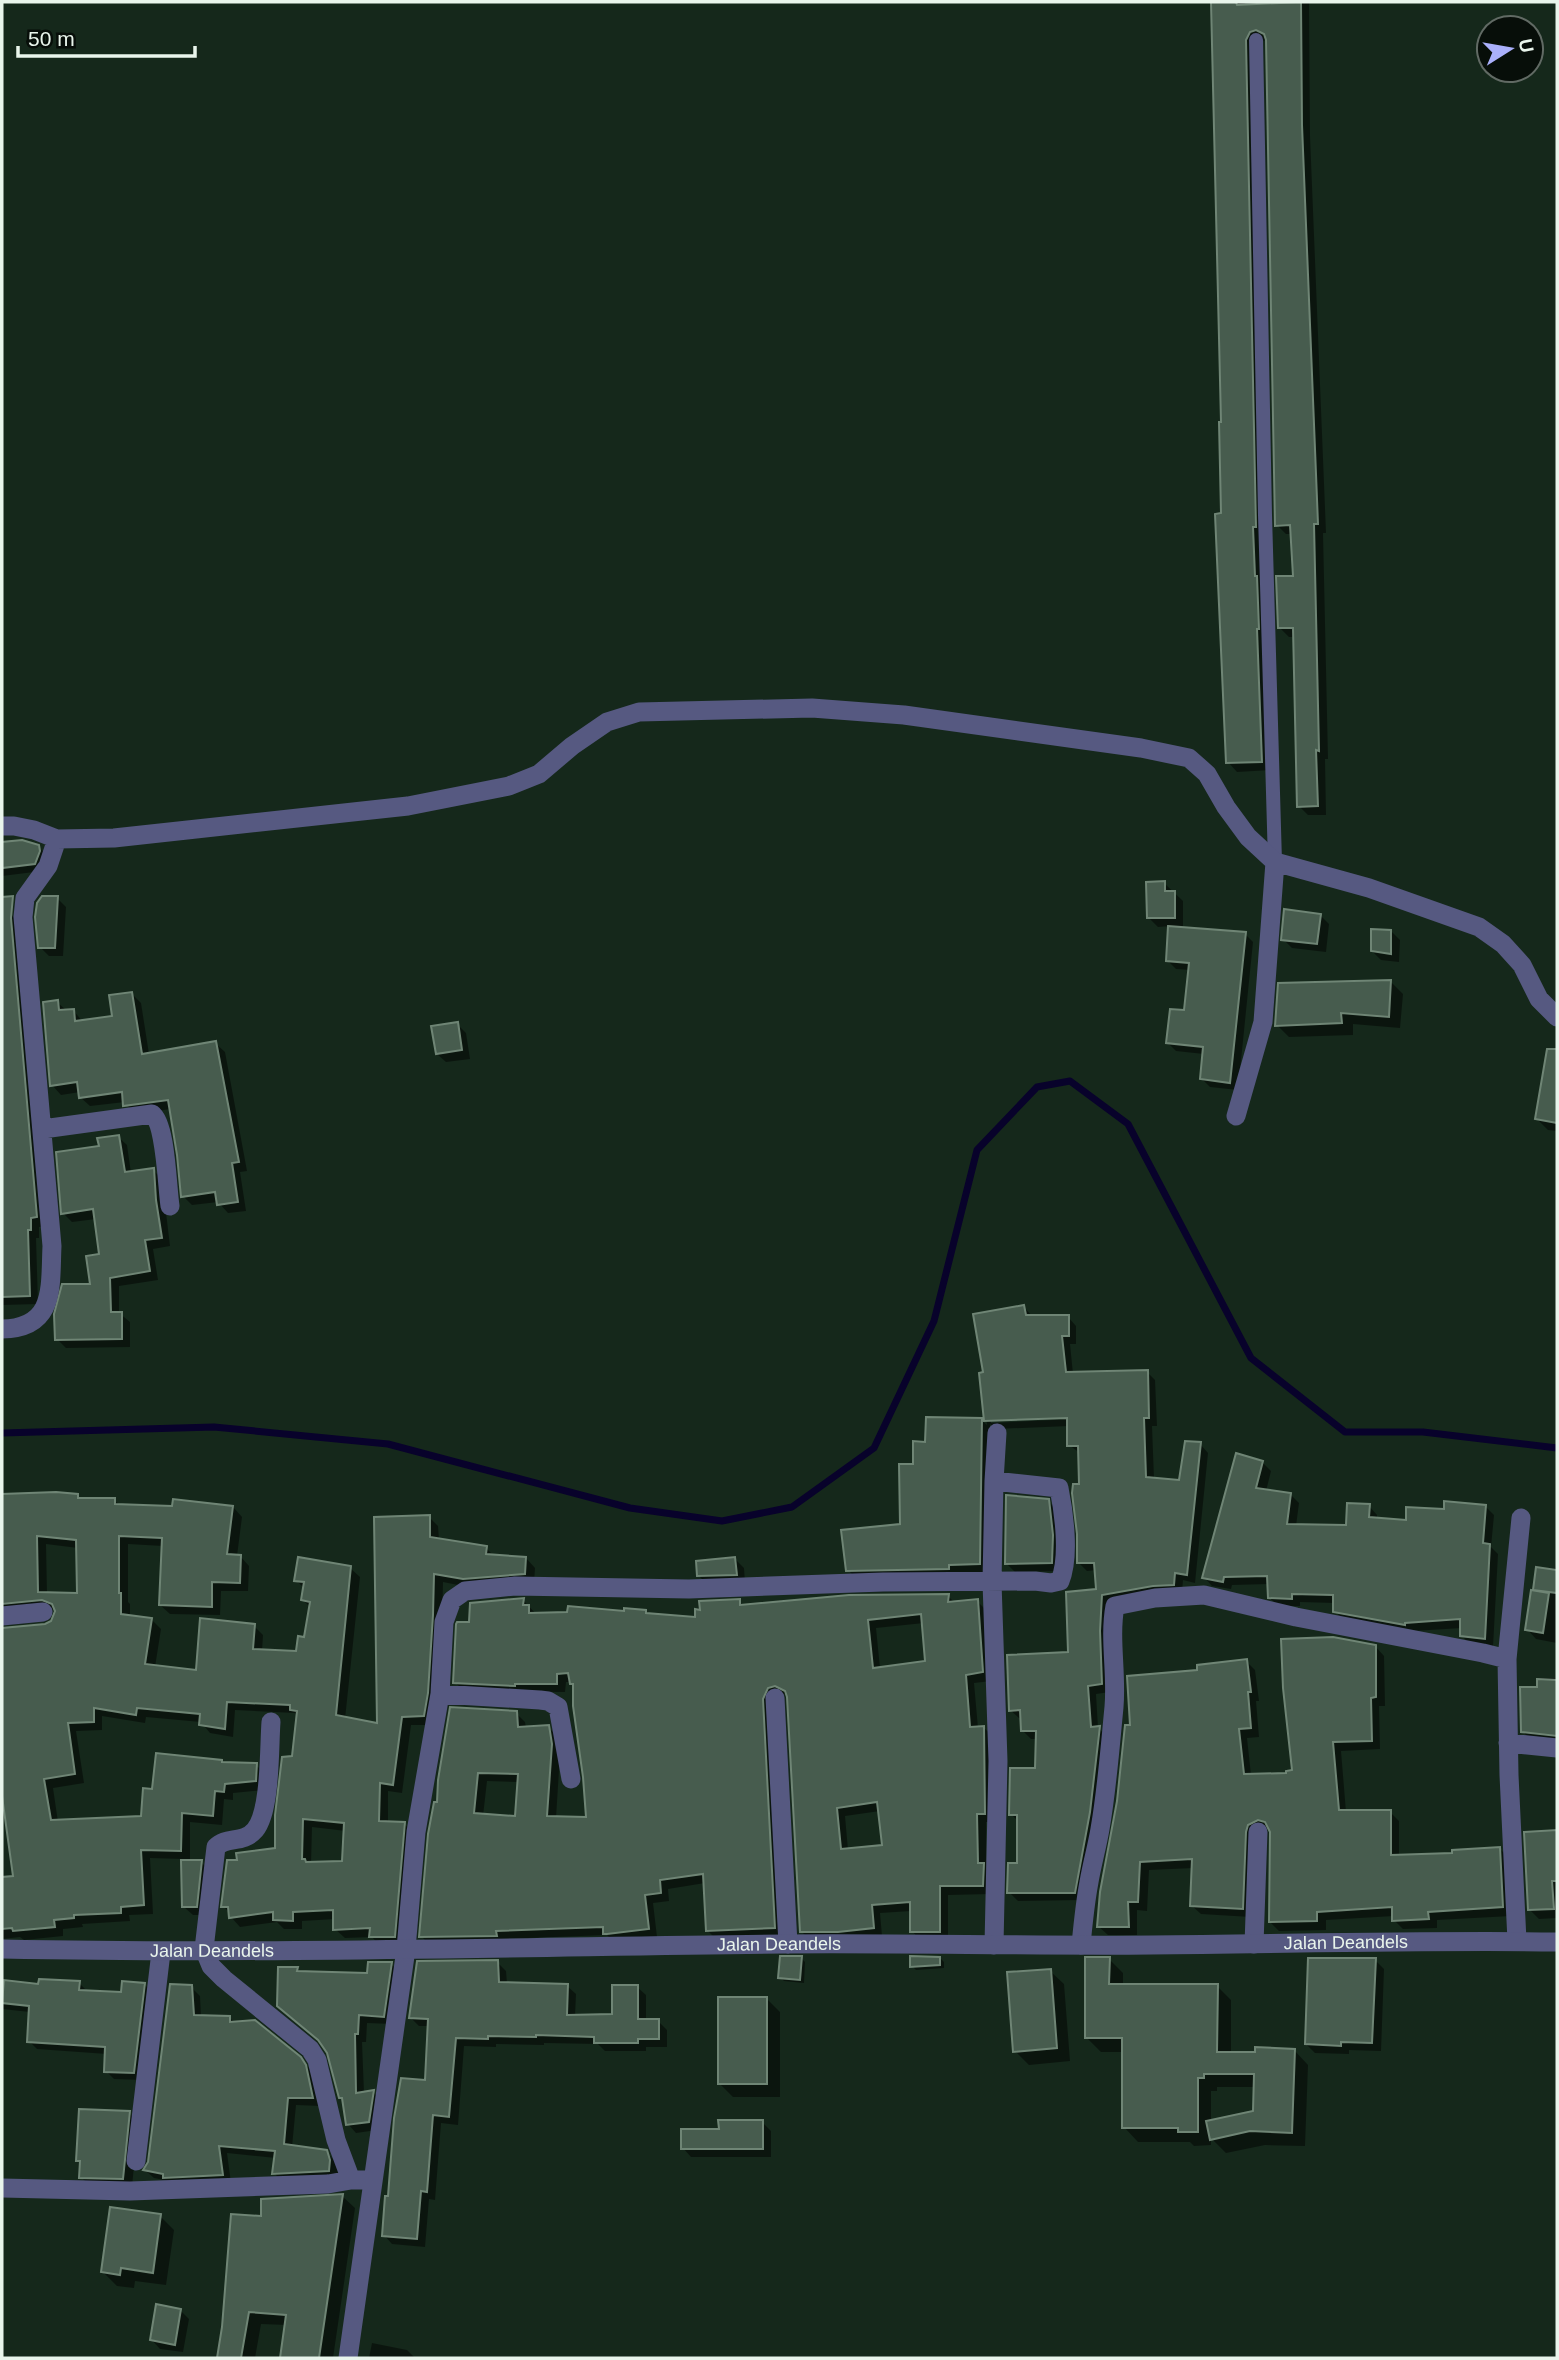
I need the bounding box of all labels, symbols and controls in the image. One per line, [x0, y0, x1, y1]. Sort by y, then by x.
scale bar [18, 14, 194, 58]
north arrow [1475, 14, 1545, 84]
text: 50 m [28, 27, 75, 50]
text: U [1515, 37, 1538, 55]
street label: Jalan Deandels [1284, 1932, 1408, 1953]
street label: Jalan Deandels [717, 1934, 841, 1955]
street label: Jalan Deandels [150, 1941, 274, 1961]

